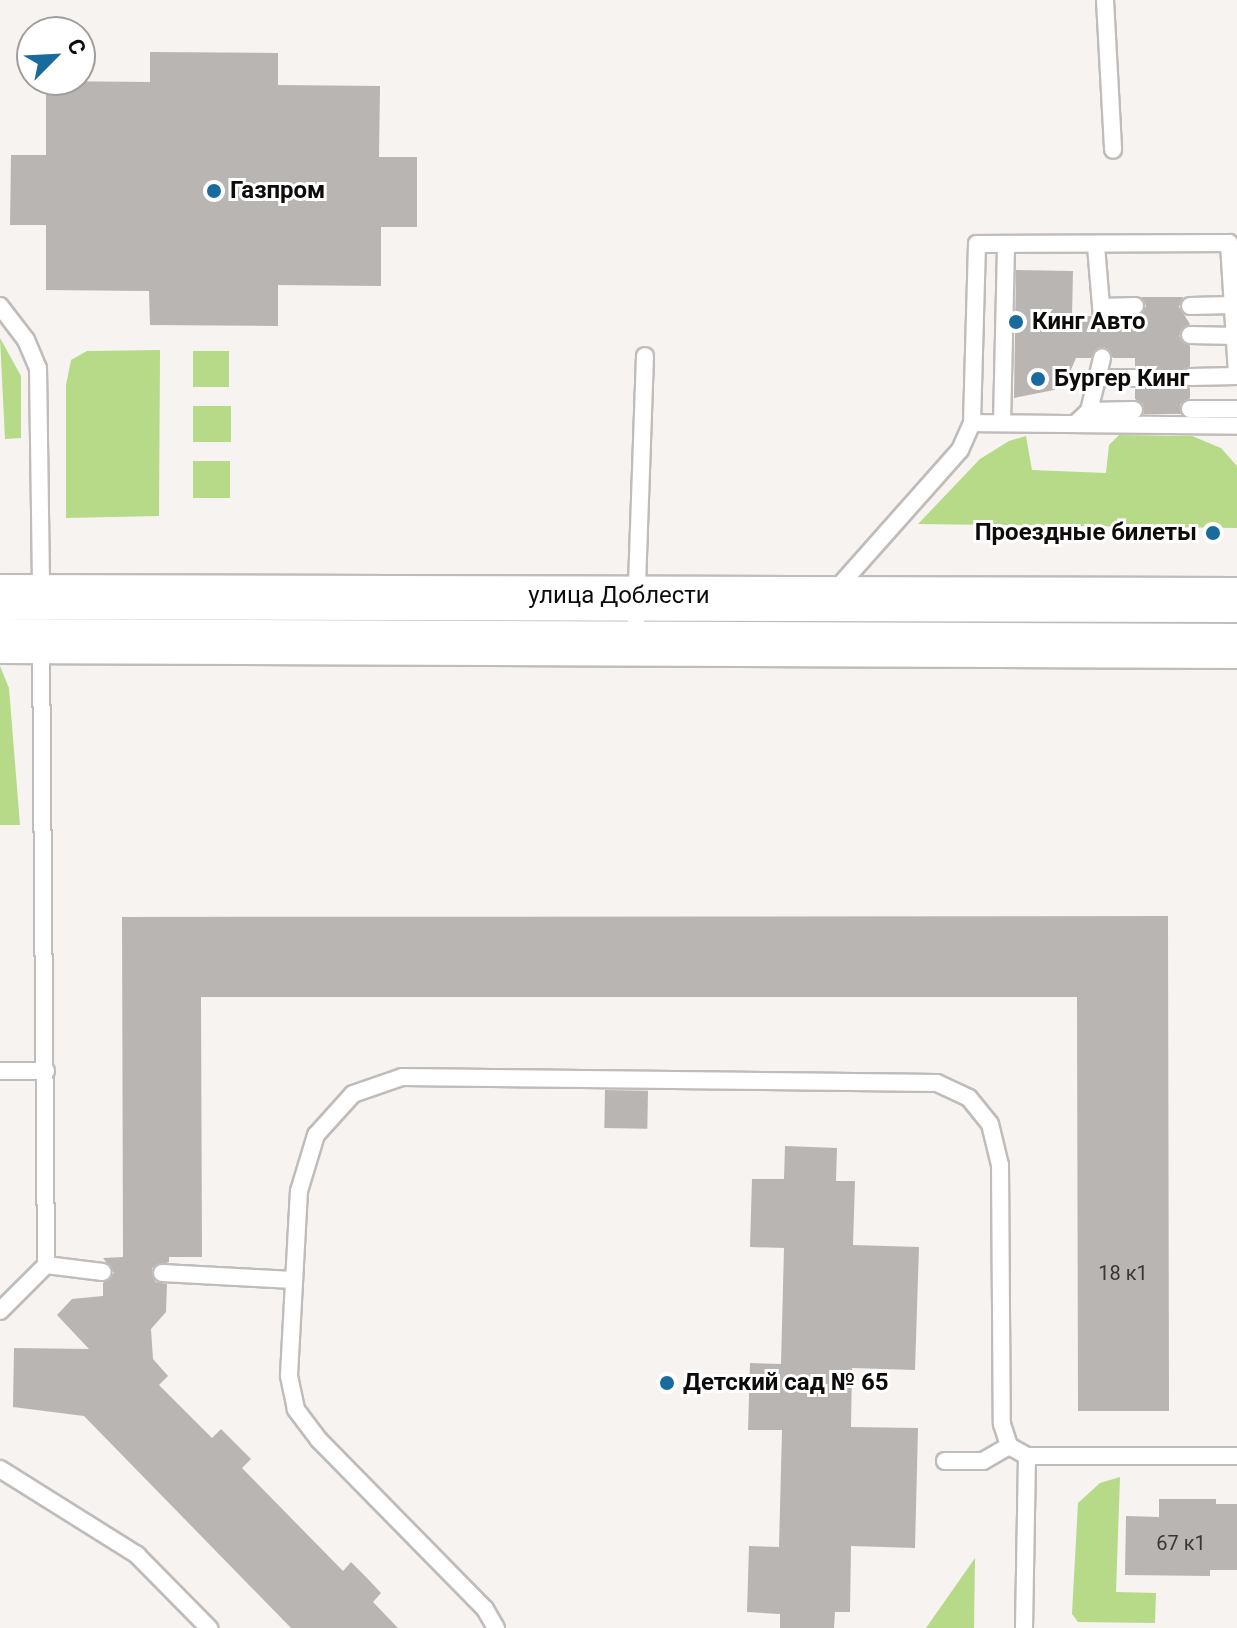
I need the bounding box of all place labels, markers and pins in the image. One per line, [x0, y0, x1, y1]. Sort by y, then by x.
place label: Газпром [230, 177, 325, 205]
marker: Газпром [205, 182, 223, 200]
place label: Кинг Авто [1032, 308, 1146, 336]
marker: Кинг Авто [1007, 313, 1025, 331]
place label: Бургер Кинг [1054, 365, 1190, 393]
marker: Бургер Кинг [1029, 370, 1047, 388]
place label: Проездные билеты [975, 519, 1197, 547]
marker: Проездные билеты [1204, 524, 1222, 542]
place label: Детский сад № 65 [683, 1369, 889, 1397]
marker: Детский сад № 65 [658, 1374, 676, 1392]

